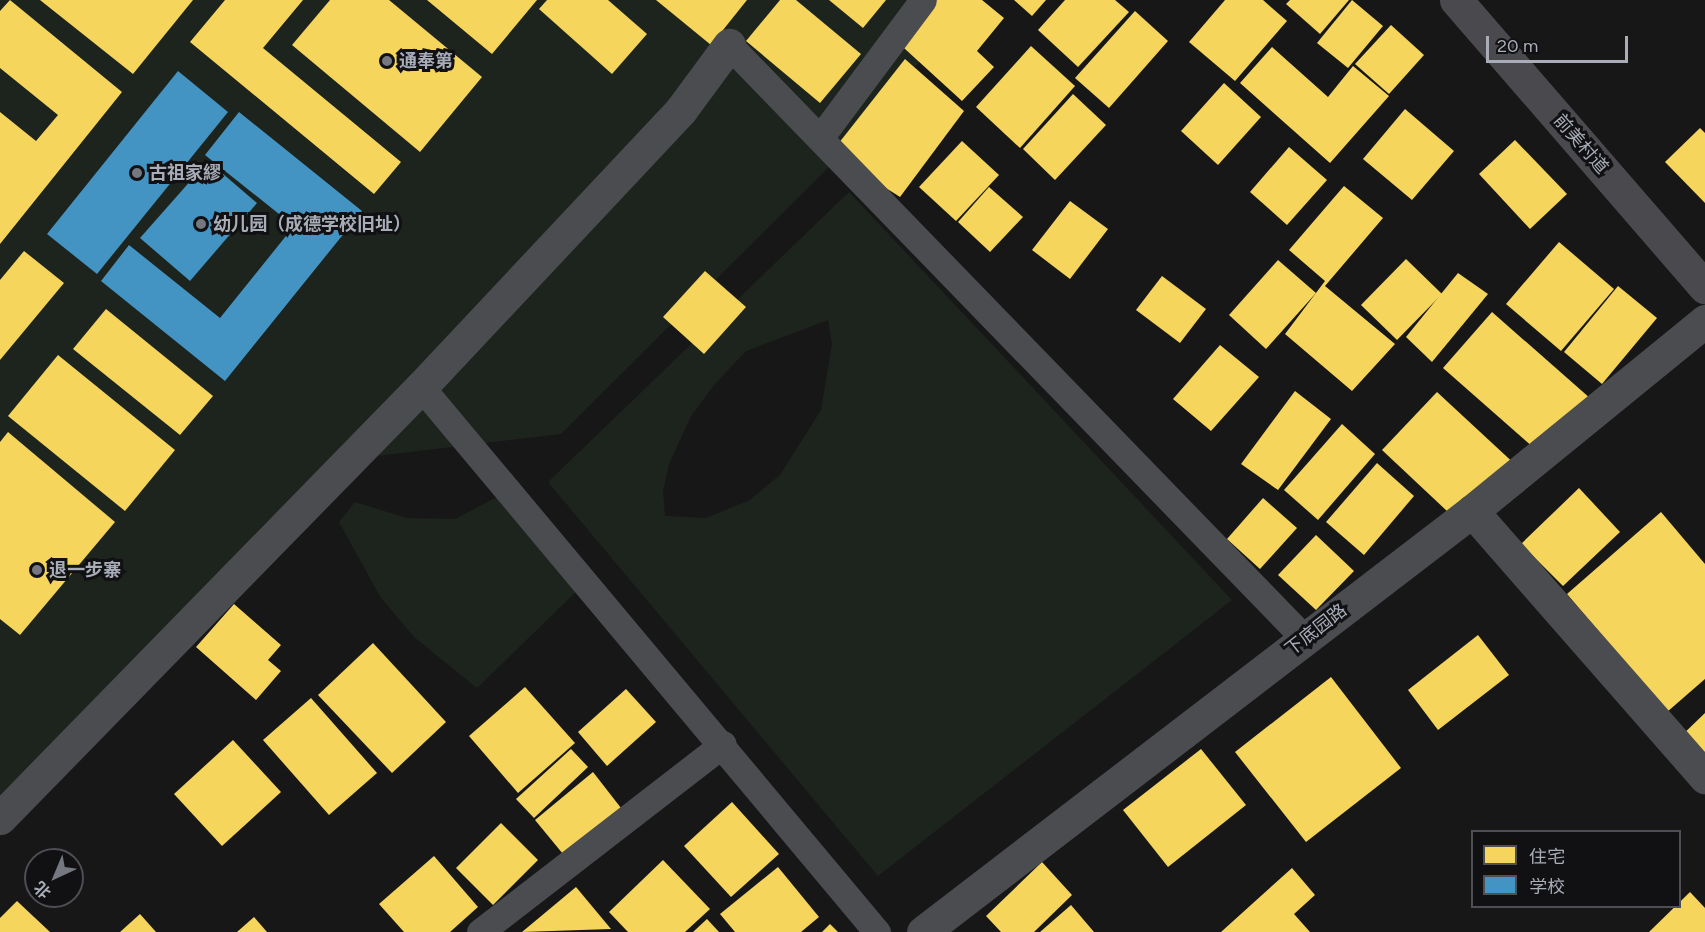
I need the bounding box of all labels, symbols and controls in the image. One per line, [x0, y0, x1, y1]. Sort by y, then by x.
scale bar [1489, 24, 1632, 62]
text: 20 m [1497, 35, 1538, 57]
place label: 通奉第 [399, 50, 453, 72]
marker: 通奉第 [380, 54, 394, 68]
street label: 前美村道 [1549, 110, 1613, 178]
place label: 古祖家繆 [149, 162, 221, 184]
marker: 古祖家繆 [130, 166, 144, 180]
place label: 幼儿园（成德学校旧址） [213, 213, 411, 235]
marker: 幼儿园（成德学校旧址） [194, 217, 208, 231]
place label: 退一步寨 [49, 559, 121, 581]
marker: 退一步寨 [30, 563, 44, 577]
street label: 下底园路 [1281, 599, 1351, 661]
legend [1471, 830, 1681, 908]
text: 住宅 [1529, 846, 1565, 868]
north arrow [24, 848, 84, 908]
text: 学校 [1529, 876, 1565, 898]
text: 北 [30, 877, 55, 902]

